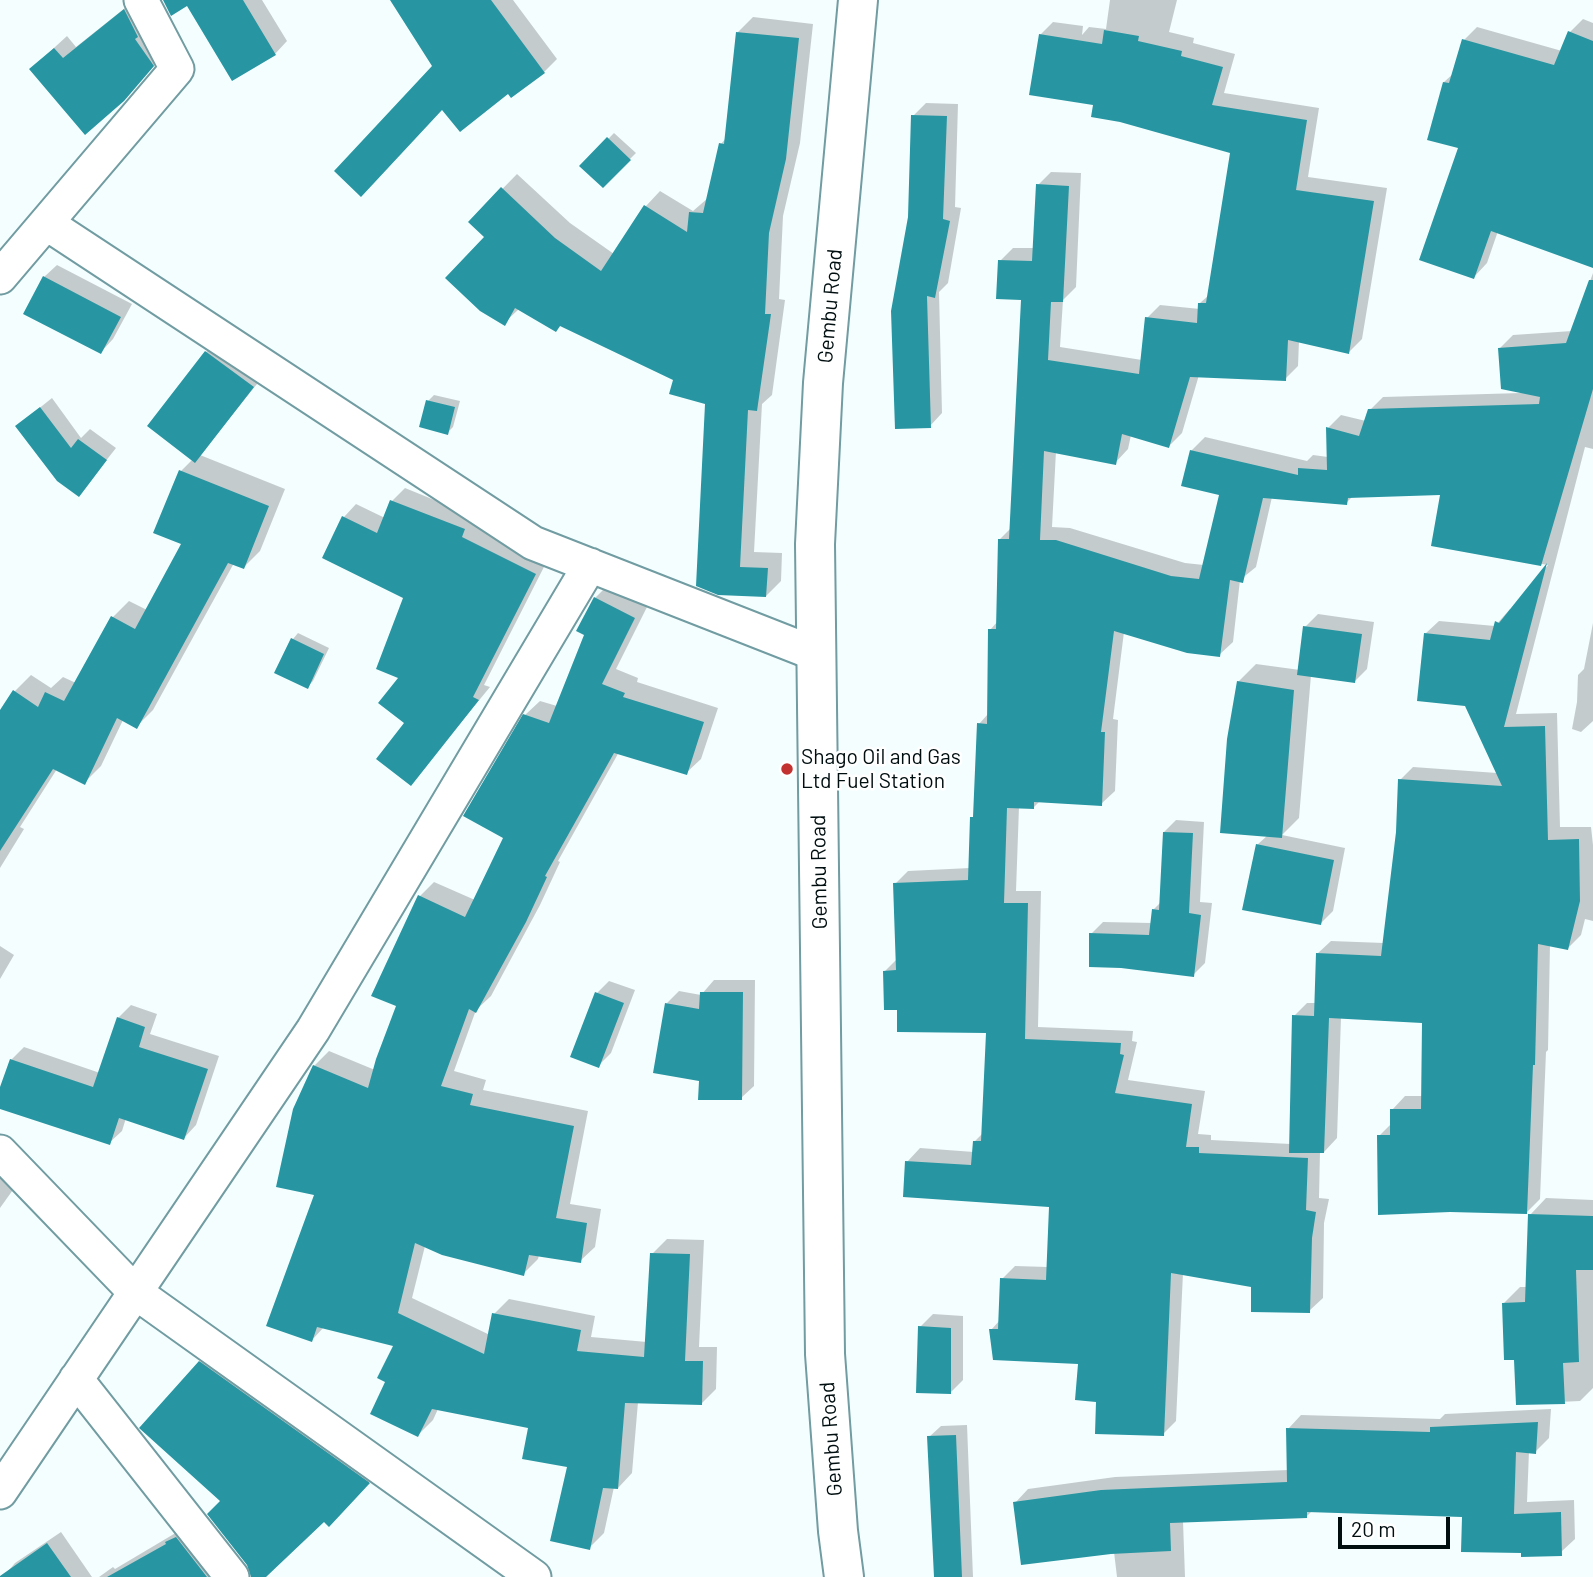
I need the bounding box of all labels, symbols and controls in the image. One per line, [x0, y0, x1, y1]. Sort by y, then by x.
street label: Gembu Road [812, 248, 848, 364]
place label: Shago Oil and Gas Ltd Fuel Station [801, 744, 961, 794]
marker: Shago Oil and Gas Ltd Fuel Station [779, 761, 795, 777]
street label: Gembu Road [805, 814, 833, 930]
street label: Gembu Road [814, 1381, 848, 1497]
scale bar [1341, 1504, 1453, 1548]
text: 20 m [1351, 1516, 1396, 1541]

